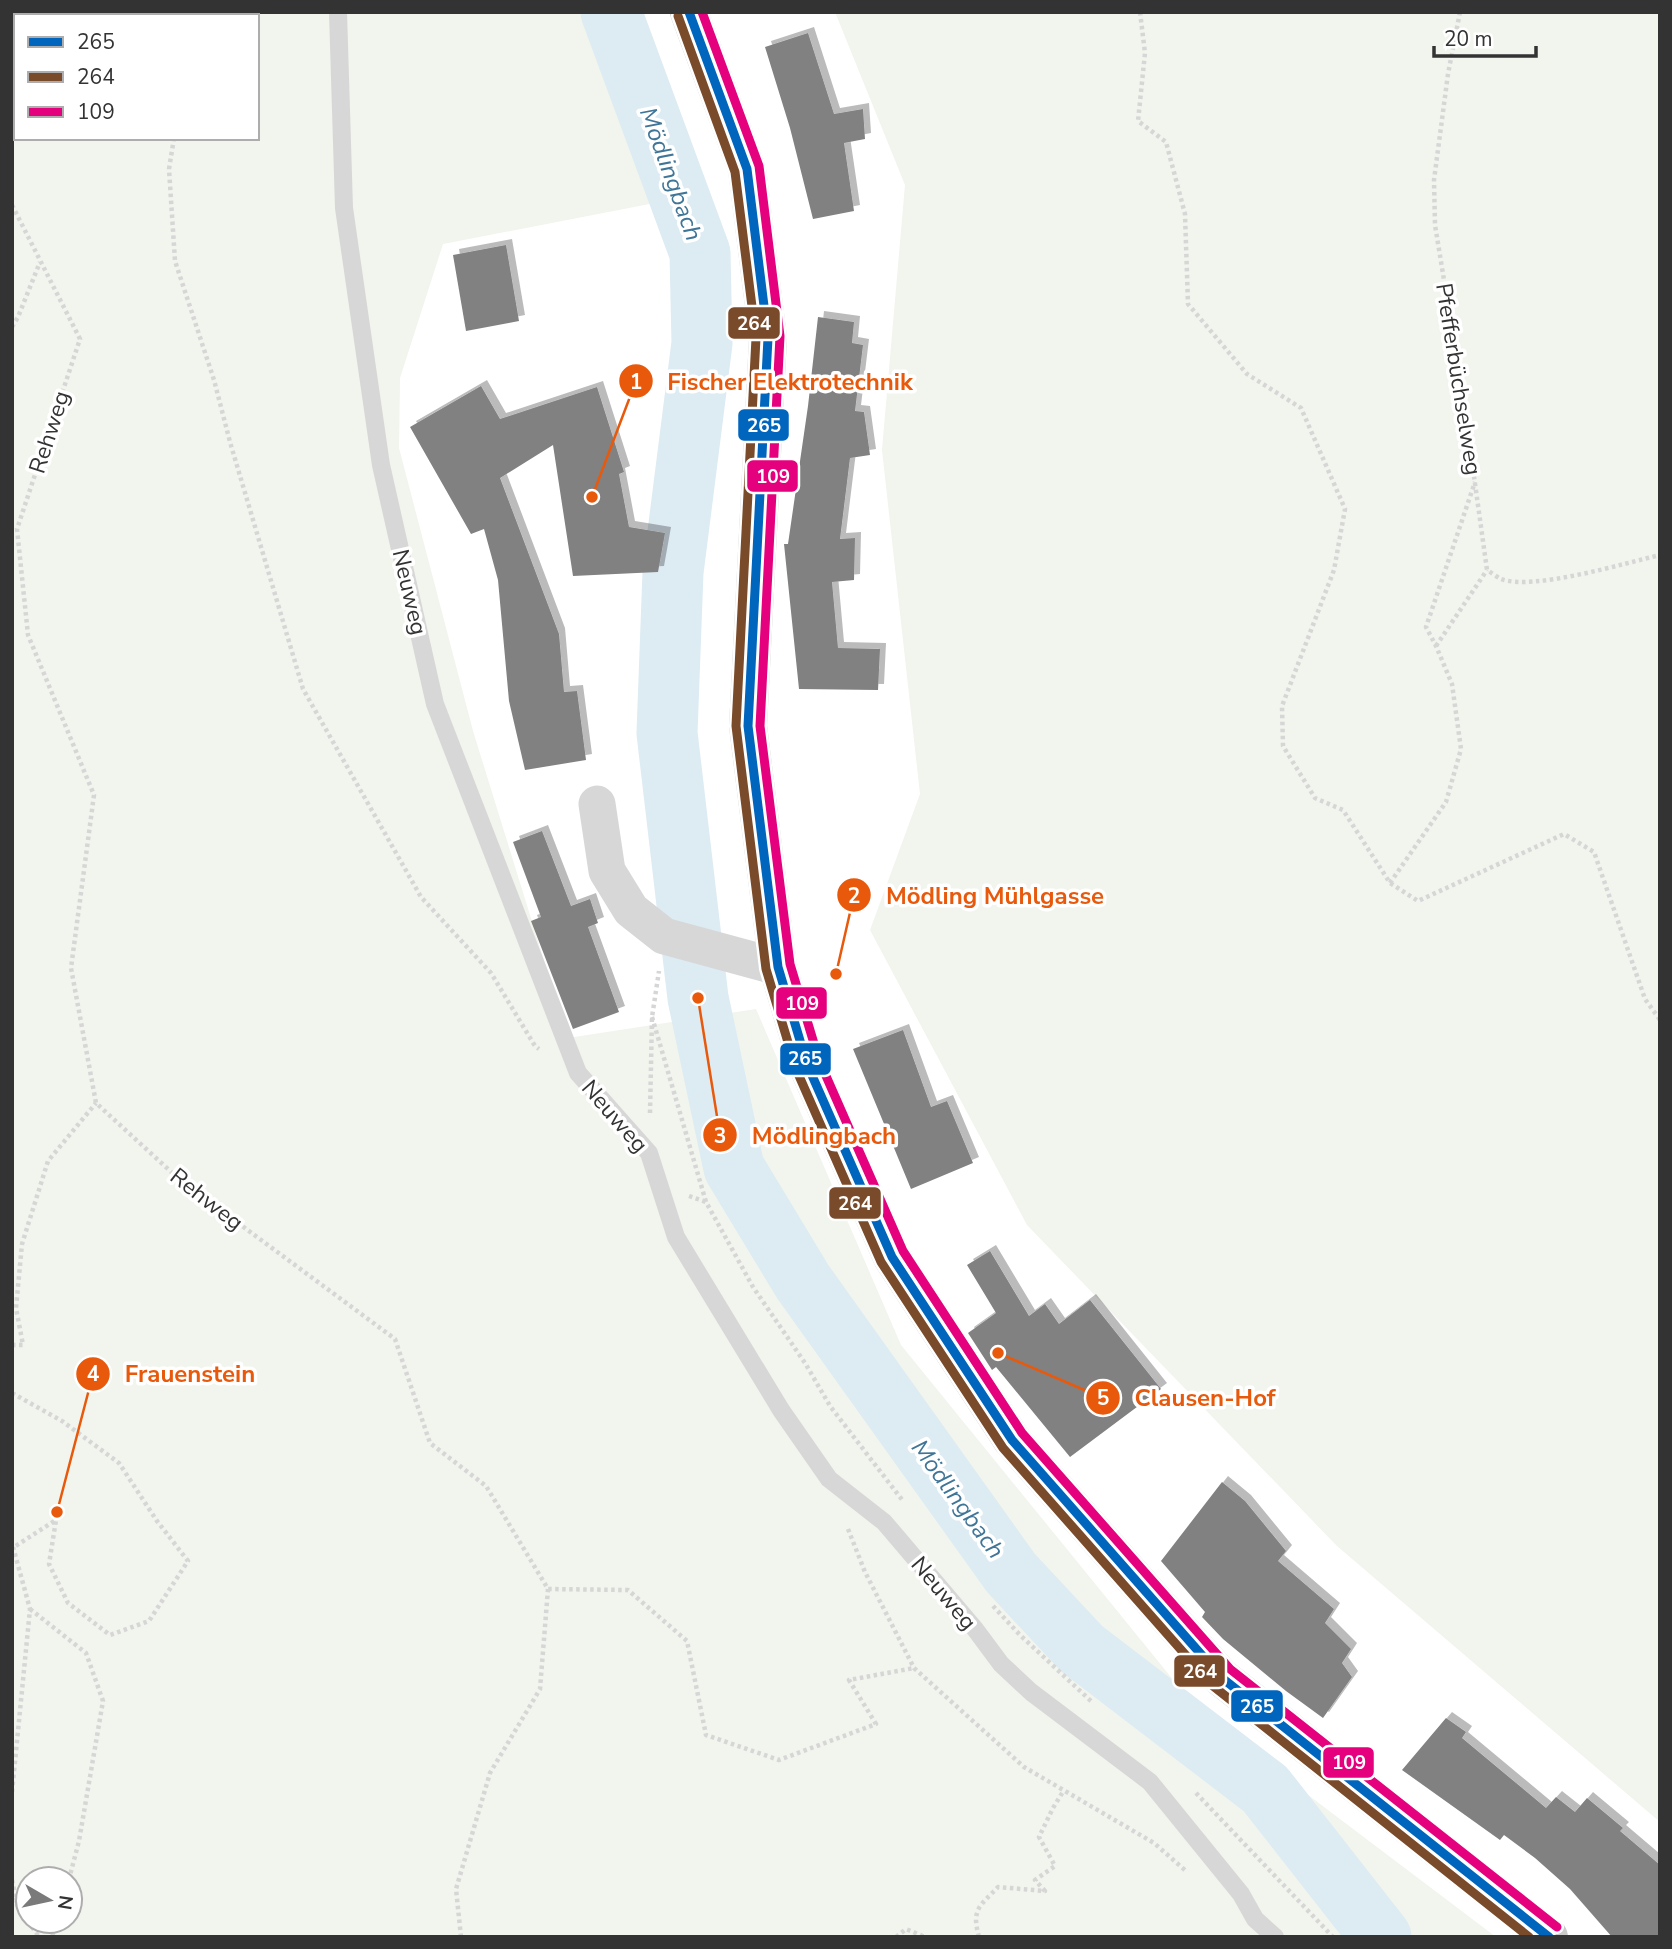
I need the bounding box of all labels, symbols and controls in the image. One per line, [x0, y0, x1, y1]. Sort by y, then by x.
legend [14, 14, 259, 140]
scale bar [1434, 14, 1536, 58]
text: 20 m [1444, 25, 1493, 53]
text: 265 [77, 28, 115, 56]
text: 264 [77, 63, 115, 91]
text: 109 [77, 98, 115, 126]
water label: Mödlingbach [632, 103, 710, 245]
street label: Pfefferbüchselweg [1428, 281, 1489, 477]
line badge: 264 [727, 306, 781, 340]
text: 264 [737, 311, 771, 337]
callout: Fischer Elektrotechnik [618, 359, 927, 404]
text: Fischer Elektrotechnik [667, 366, 914, 398]
text: 1 [630, 368, 642, 396]
street label: Rehweg [22, 387, 77, 477]
line badge: 265 [737, 408, 790, 442]
text: 265 [747, 413, 781, 439]
line badge: 109 [746, 459, 799, 493]
text: 109 [756, 464, 790, 490]
street label: Neuweg [385, 546, 434, 638]
callout: Mödling Mühlgasse [836, 873, 1118, 918]
text: Mödling Mühlgasse [886, 880, 1104, 912]
text: 2 [848, 882, 860, 910]
line badge: 109 [775, 986, 828, 1020]
text: 109 [785, 991, 819, 1017]
line badge: 265 [779, 1042, 832, 1076]
text: 265 [788, 1046, 822, 1072]
street label: Neuweg [574, 1073, 655, 1159]
callout: Mödlingbach [703, 1113, 910, 1158]
text: Mödlingbach [752, 1120, 896, 1152]
text: 3 [714, 1122, 726, 1150]
street label: Rehweg [164, 1161, 250, 1238]
line badge: 264 [828, 1186, 882, 1220]
text: 264 [838, 1191, 872, 1217]
callout: Frauenstein [76, 1351, 269, 1396]
text: Frauenstein [125, 1358, 255, 1390]
text: 4 [87, 1360, 100, 1388]
callout: Clausen-Hof [1085, 1375, 1289, 1420]
text: Clausen-Hof [1134, 1382, 1277, 1414]
text: 5 [1097, 1384, 1109, 1412]
water label: Mödlingbach [904, 1433, 1012, 1565]
street label: Neuweg [904, 1550, 983, 1637]
line badge: 264 [1173, 1654, 1226, 1688]
text: 264 [1183, 1659, 1217, 1685]
line badge: 265 [1230, 1689, 1284, 1723]
text: 265 [1240, 1694, 1274, 1720]
line badge: 109 [1322, 1746, 1375, 1779]
text: 109 [1332, 1750, 1366, 1776]
north arrow [14, 1865, 84, 1935]
text: N [51, 1893, 79, 1912]

